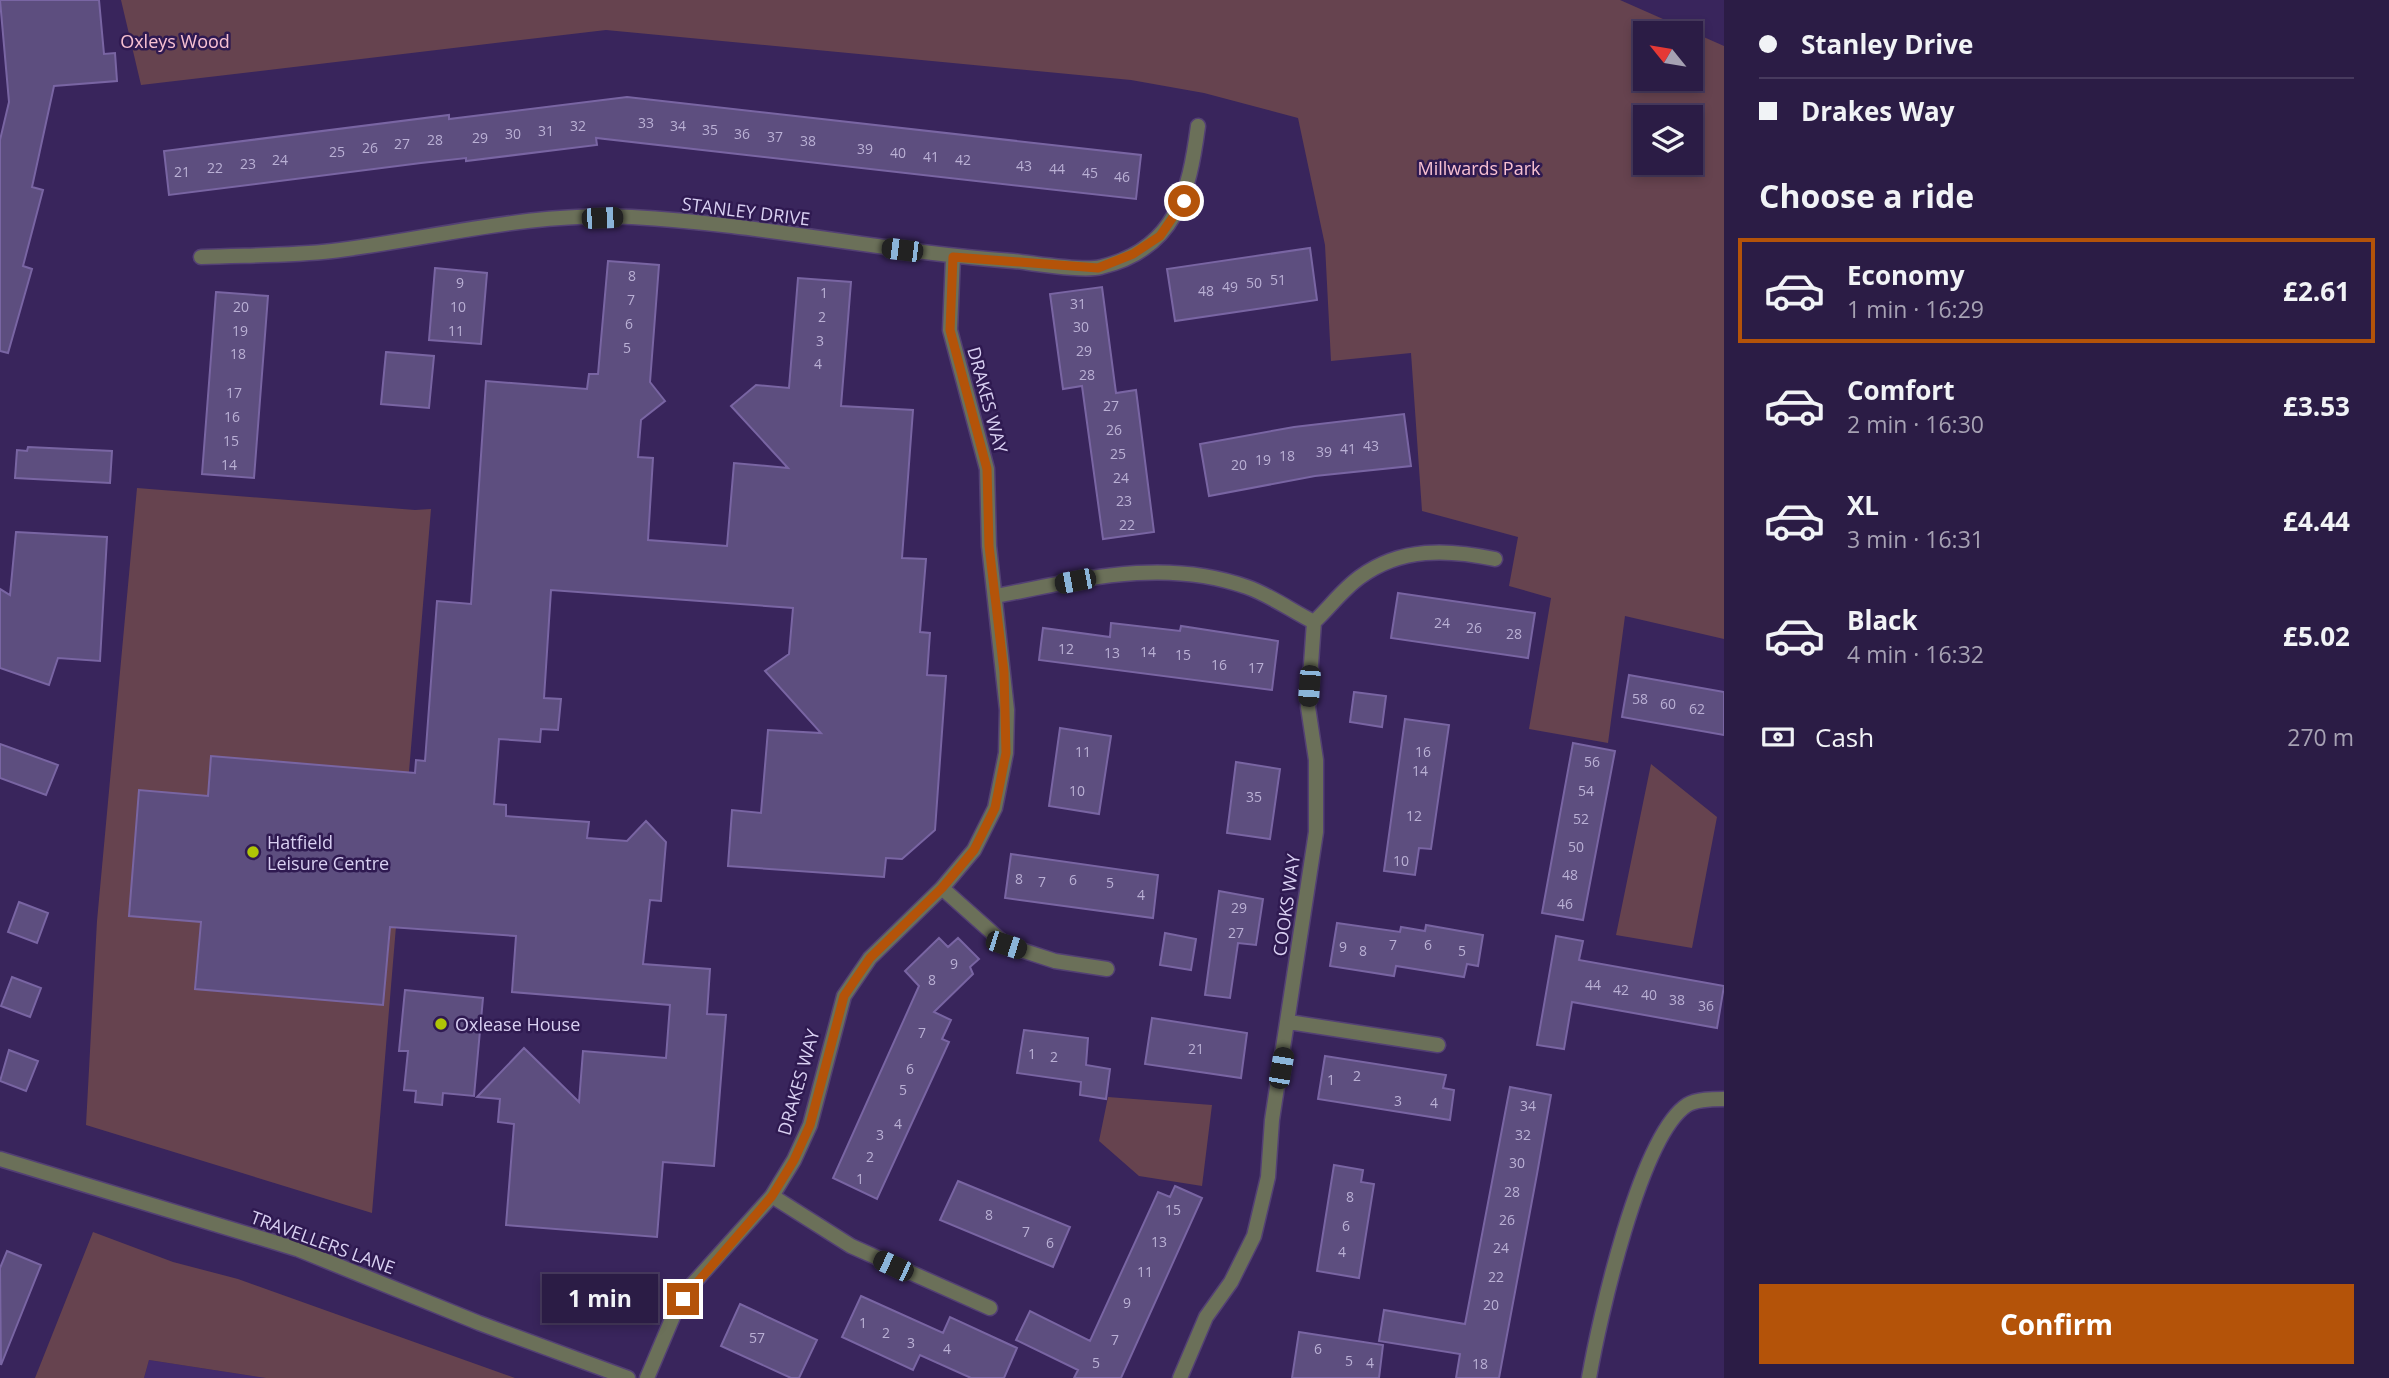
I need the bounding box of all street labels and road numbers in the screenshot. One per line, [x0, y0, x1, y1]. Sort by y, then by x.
street label: STANLEY DRIVE [681, 191, 811, 231]
street label: DRAKES WAY [962, 344, 1014, 457]
street label: COOKS WAY [1267, 851, 1305, 958]
street label: DRAKES WAY [771, 1025, 825, 1138]
street label: TRAVELLERS LANE [248, 1205, 398, 1279]

